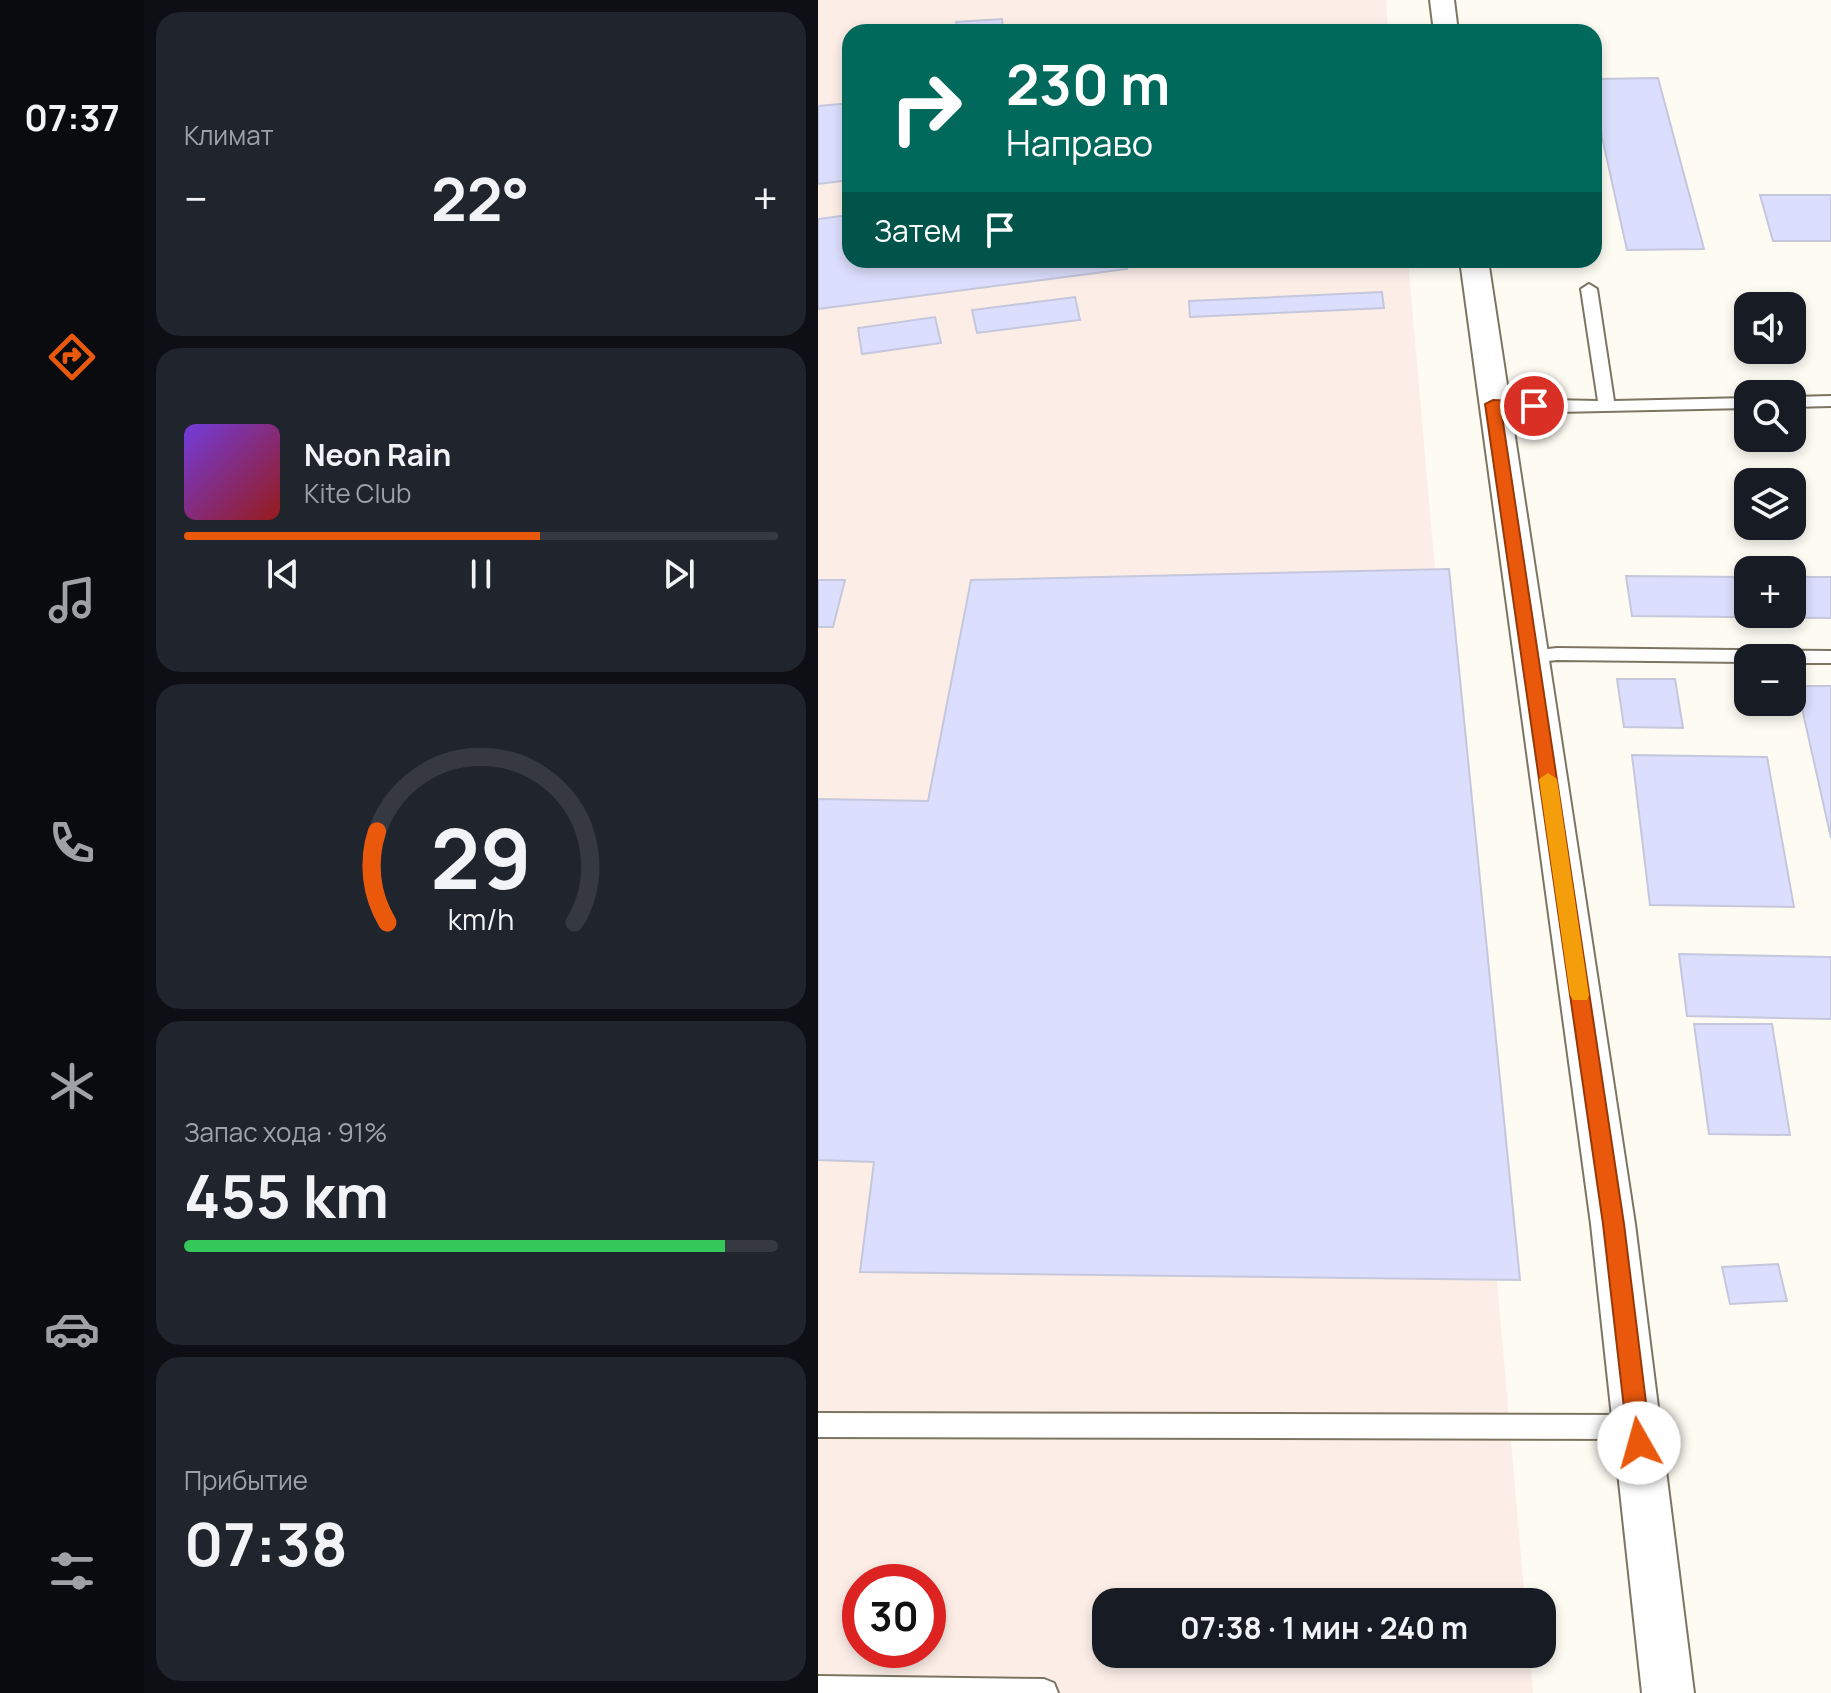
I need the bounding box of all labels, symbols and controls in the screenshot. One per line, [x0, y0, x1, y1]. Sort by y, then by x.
text: 230 m [1006, 45, 1170, 122]
icon: right [874, 56, 978, 160]
text: 07:37 [24, 93, 120, 142]
text: Климат [184, 117, 274, 153]
text: Направо [1006, 118, 1153, 167]
text: 22° [431, 157, 529, 239]
text: − [184, 168, 208, 228]
text: + [753, 168, 778, 228]
icon: arrive [978, 208, 1022, 252]
text: Затем [874, 210, 962, 251]
map controls [1734, 292, 1806, 716]
button: sound [1734, 292, 1806, 364]
icon: directions [44, 329, 100, 385]
pin [1500, 372, 1568, 440]
button: search [1734, 380, 1806, 452]
icon: arrive [1512, 384, 1556, 428]
text: Neon Rain [304, 434, 451, 475]
button: layers [1734, 468, 1806, 540]
text: Kite Club [304, 475, 411, 511]
icon: previous [261, 552, 305, 596]
icon: pause [459, 552, 503, 596]
icon: next [657, 552, 701, 596]
button: + [1734, 556, 1806, 628]
icon: music [44, 572, 100, 628]
button: − [1734, 644, 1806, 716]
text: 29 [430, 799, 532, 913]
icon: phone [44, 815, 100, 871]
text: km/h [448, 900, 514, 939]
icon: climate [44, 1058, 100, 1114]
text: Запас хода · 91% [184, 1114, 387, 1150]
text: 455 km [184, 1154, 389, 1236]
icon: car [44, 1301, 100, 1357]
position arrow [1597, 1401, 1681, 1485]
text: Прибытие [184, 1462, 308, 1498]
text: 07:38 [184, 1502, 348, 1584]
icon: filters [44, 1543, 100, 1599]
speed limit sign: 30 [842, 1564, 946, 1668]
text: 07:38 · 1 мин · 240 m [1180, 1607, 1468, 1648]

